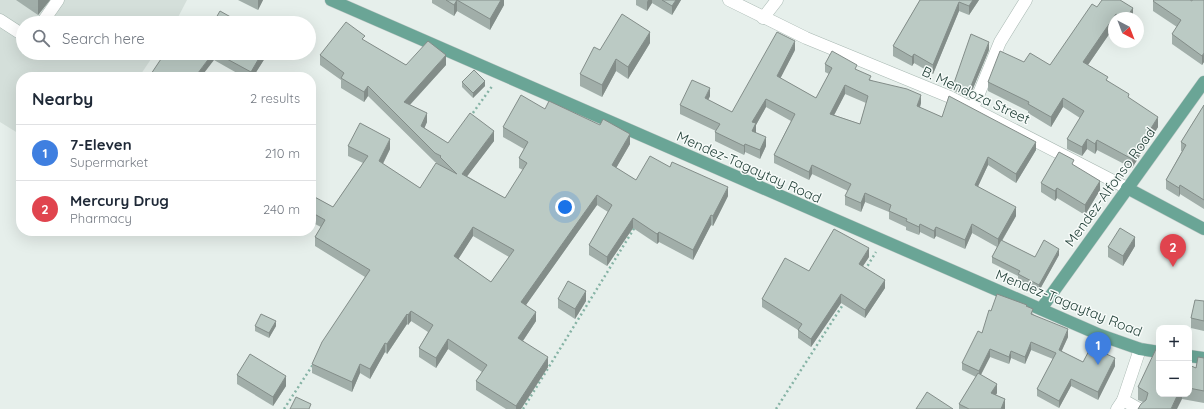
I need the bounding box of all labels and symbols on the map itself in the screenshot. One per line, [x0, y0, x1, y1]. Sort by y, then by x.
north arrow [1108, 12, 1144, 48]
street label: B. Mendoza Street [919, 62, 1033, 128]
street label: Mendez-Alfonso Road [1061, 124, 1159, 250]
street label: Mendez-Tagaytay Road [674, 127, 824, 207]
your location [555, 197, 575, 217]
pin: 2 [1160, 234, 1186, 267]
street label: Mendez-Tagaytay Road [993, 265, 1145, 341]
pin: 1 [1085, 332, 1111, 365]

